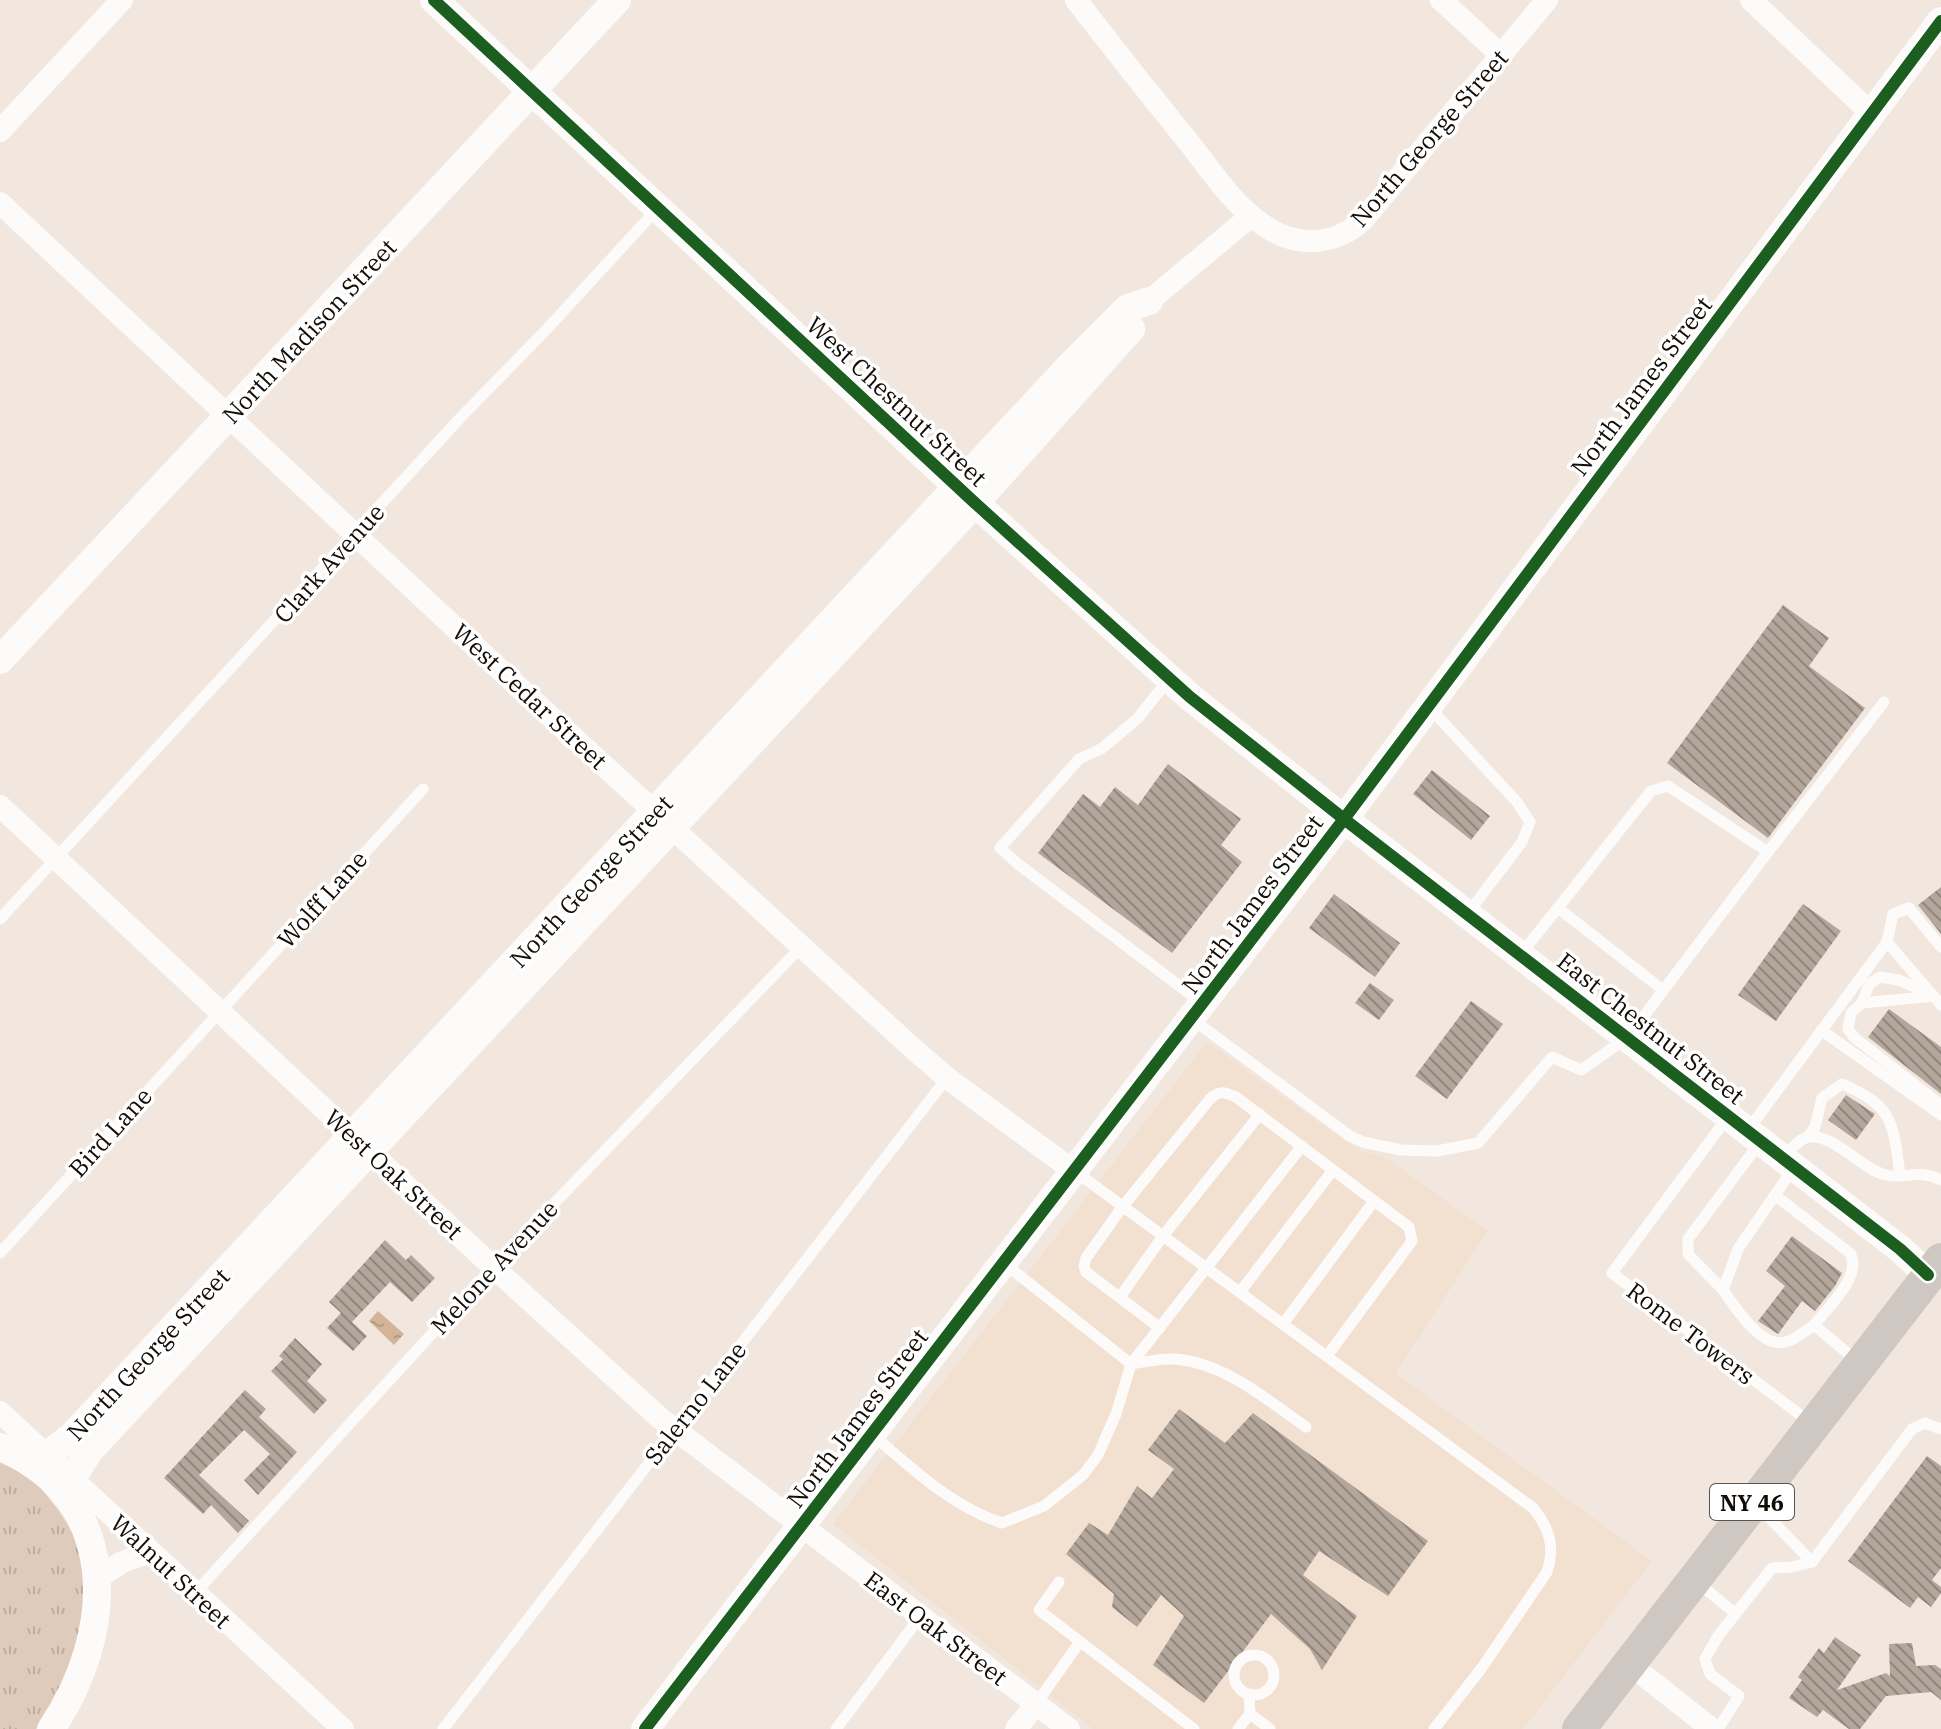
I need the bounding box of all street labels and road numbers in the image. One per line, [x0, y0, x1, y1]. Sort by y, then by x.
street label: North George Street [1343, 43, 1515, 233]
street label: North Madison Street [215, 232, 403, 430]
street label: North James Street [1563, 290, 1719, 482]
street label: West Chestnut Street [800, 309, 994, 493]
street label: Clark Avenue [267, 496, 391, 630]
street label: West Cedar Street [446, 616, 614, 776]
street label: North George Street [503, 788, 679, 974]
street label: North James Street [1174, 808, 1330, 1000]
street label: Wolff Lane [270, 844, 374, 954]
street label: East Chestnut Street [1551, 945, 1751, 1111]
street label: Bird Lane [61, 1080, 159, 1184]
street label: West Oak Street [318, 1102, 470, 1246]
street label: Melone Avenue [423, 1193, 565, 1341]
street label: North George Street [60, 1261, 236, 1447]
street label: Rome Towers [1621, 1274, 1761, 1392]
street label: North James Street [779, 1322, 935, 1514]
street label: Salerno Lane [637, 1335, 753, 1471]
road number: NY 46 [1710, 1484, 1794, 1520]
street label: Walnut Street [104, 1507, 238, 1635]
street label: East Oak Street [858, 1564, 1014, 1692]

